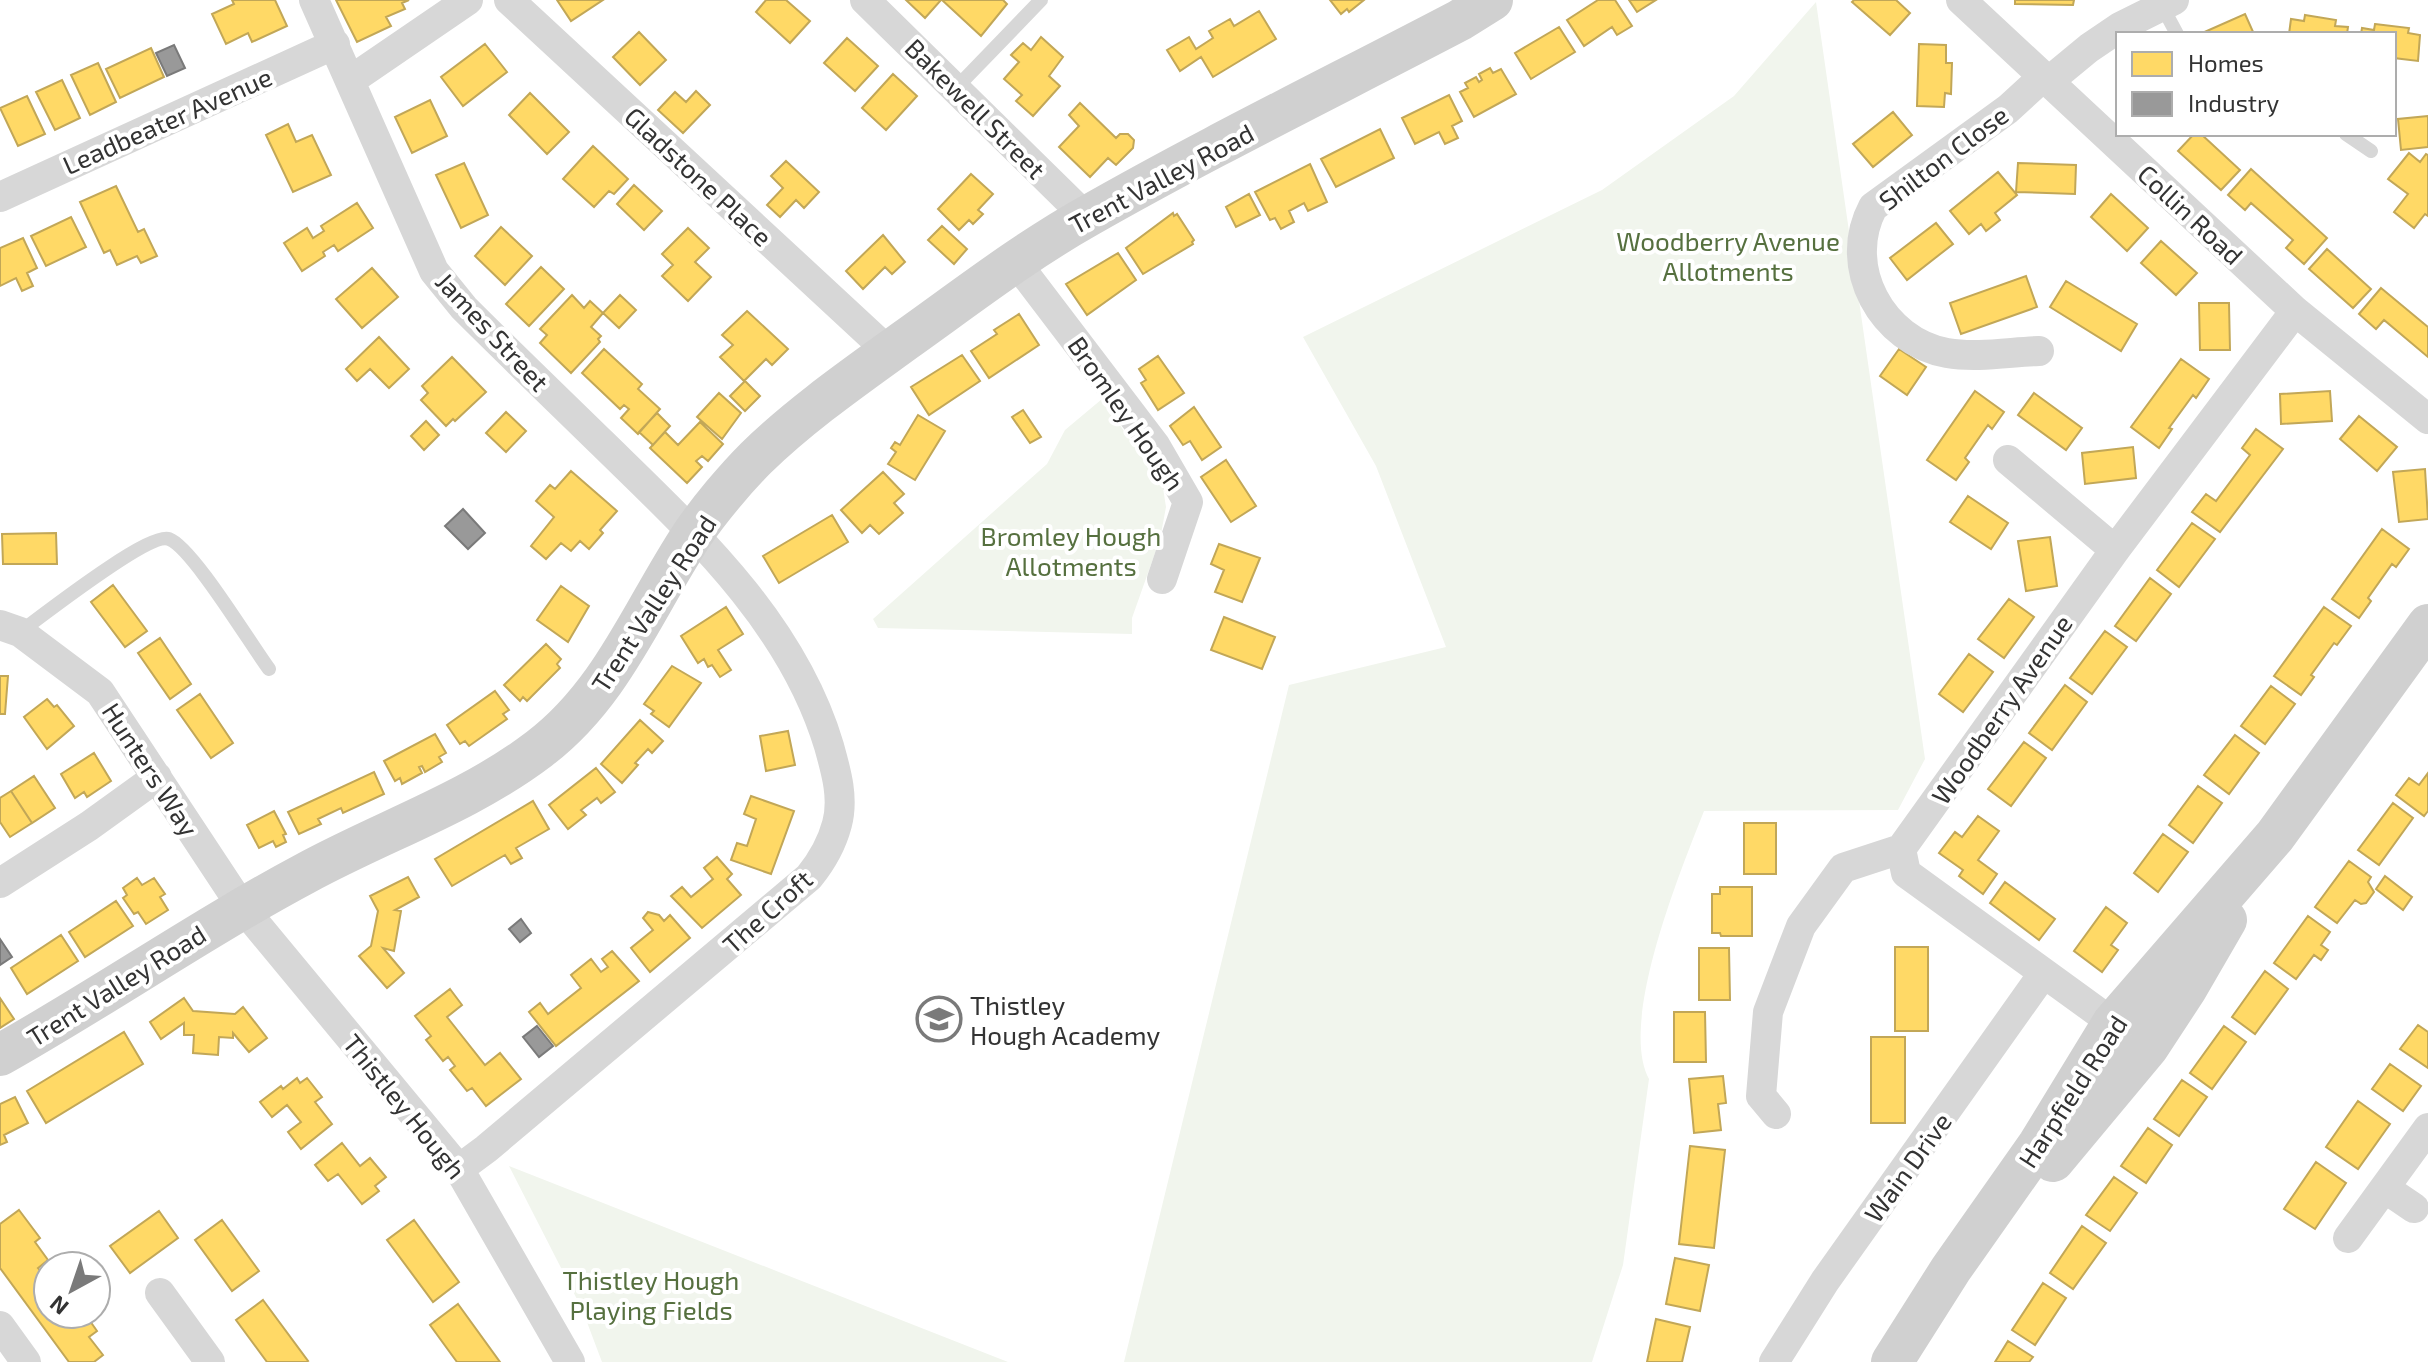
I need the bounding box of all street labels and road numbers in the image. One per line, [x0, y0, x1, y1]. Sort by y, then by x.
street label: Bakewell Street [900, 32, 1053, 185]
street label: Leadbeater Avenue [58, 60, 276, 180]
street label: Shilton Close [1872, 98, 2014, 216]
street label: Gladstone Place [619, 100, 779, 252]
street label: Trent Valley Road [1063, 116, 1259, 240]
street label: Collin Road [2132, 158, 2250, 270]
street label: James Street [430, 265, 556, 397]
street label: Bromley Hough [1062, 330, 1192, 496]
street label: Trent Valley Road [584, 509, 722, 697]
street label: Woodberry Avenue [1924, 608, 2078, 810]
street label: Hunters Way [96, 697, 206, 842]
street label: The Croft [716, 863, 818, 959]
street label: Trent Valley Road [21, 918, 211, 1052]
street label: Harpfield Road [2011, 1009, 2133, 1173]
street label: Thistley Hough [337, 1027, 473, 1185]
street label: Wain Drive [1857, 1106, 1957, 1228]

